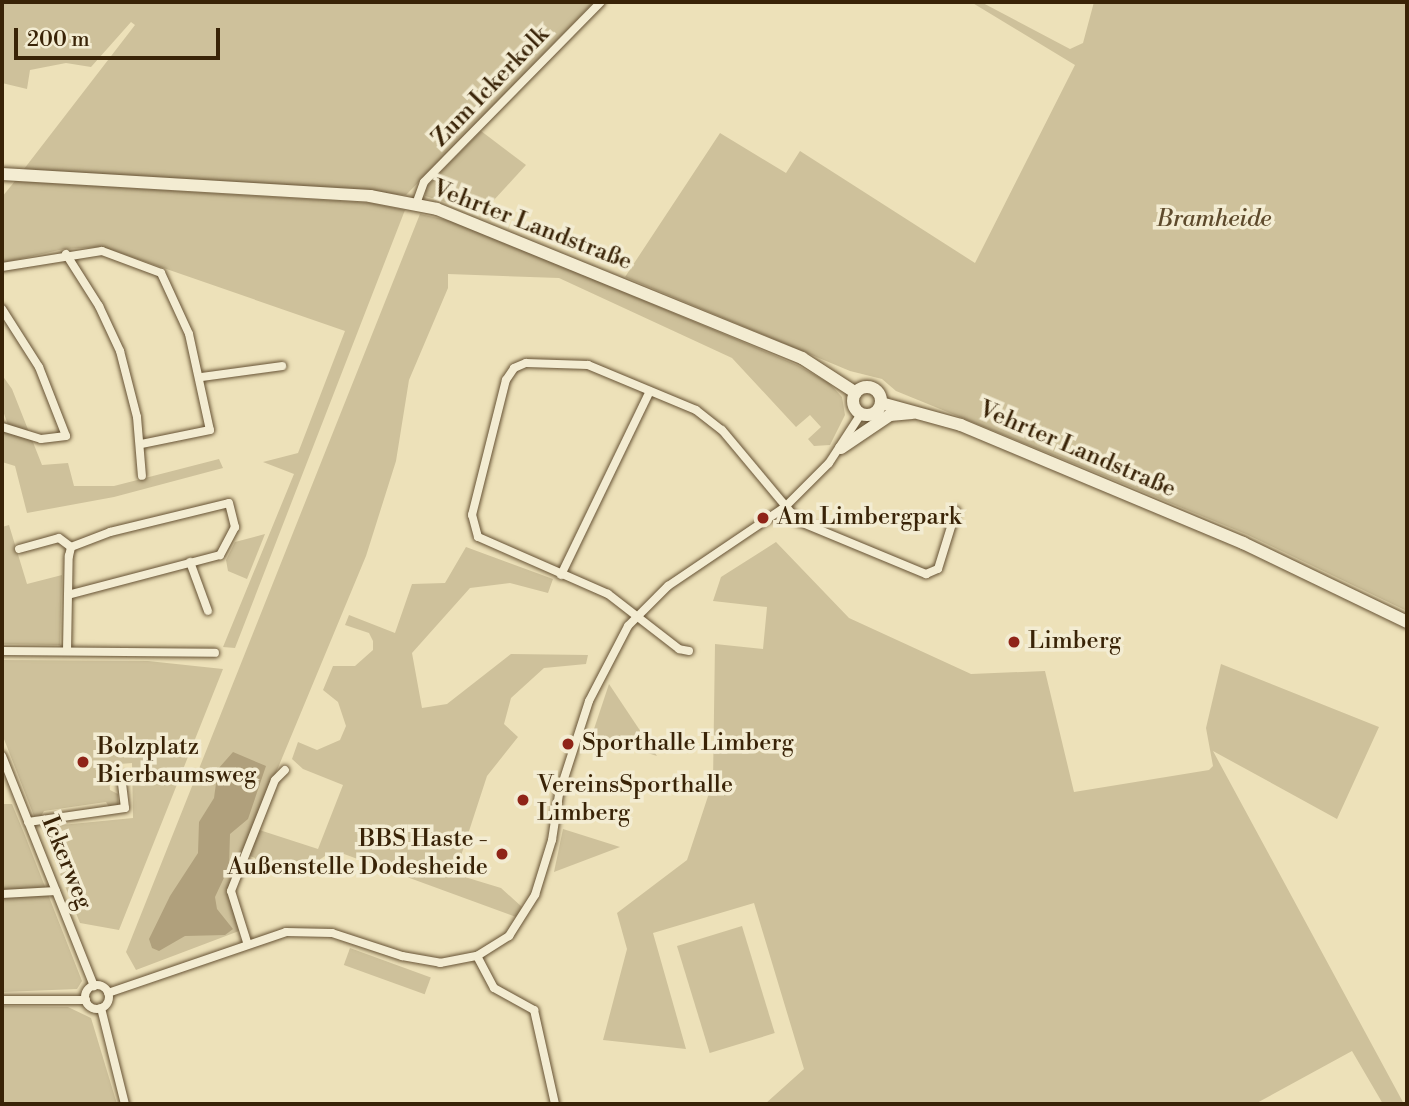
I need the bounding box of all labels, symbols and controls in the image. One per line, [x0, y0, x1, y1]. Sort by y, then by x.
scale bar [18, 14, 224, 58]
street label: Zum Ickerkolk [426, 21, 556, 153]
text: 200 m [27, 27, 90, 53]
street label: Vehrter Landstraße [428, 175, 636, 277]
park label: Bramheide [1156, 206, 1272, 234]
street label: Vehrter Landstraße [974, 395, 1180, 505]
place label: Am Limbergpark [777, 504, 961, 532]
marker: Am Limbergpark [755, 510, 771, 526]
place label: Limberg [1028, 628, 1121, 656]
marker: Limberg [1006, 634, 1022, 650]
place label: Sporthalle Limberg [582, 730, 794, 758]
place label: Bolzplatz Bierbaumsweg [97, 734, 257, 790]
marker: Sporthalle Limberg [560, 736, 576, 752]
marker: Bolzplatz Bierbaumsweg [75, 754, 91, 770]
place label: VereinsSporthalle Limberg [537, 772, 733, 828]
marker: VereinsSporthalle Limberg [515, 792, 531, 808]
street label: Ickerweg [34, 812, 98, 914]
place label: BBS Haste - Außenstelle Dodesheide [227, 826, 488, 882]
marker: BBS Haste - Außenstelle Dodesheide [494, 846, 510, 862]

